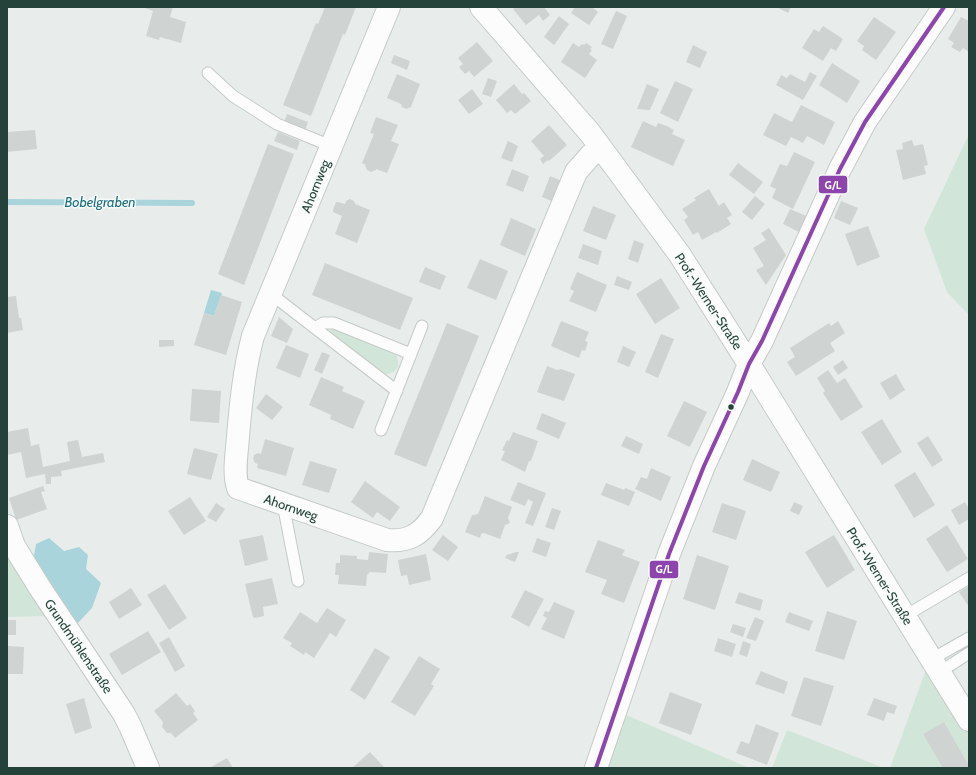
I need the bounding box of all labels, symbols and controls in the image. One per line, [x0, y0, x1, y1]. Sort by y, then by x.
street label: Ahornweg [297, 157, 333, 215]
line badge: G/L [818, 175, 848, 194]
text: G/L [825, 178, 842, 192]
water label: Bobelgraben [64, 193, 136, 211]
street label: Prof.-Werner-Straße [672, 250, 746, 353]
unlabelled marker [726, 402, 736, 412]
street label: Ahornweg [262, 490, 321, 524]
street label: Prof.-Werner-Straße [843, 524, 917, 628]
line badge: G/L [649, 560, 679, 579]
text: G/L [656, 562, 673, 576]
street label: Grundmühlenstraße [42, 596, 117, 697]

